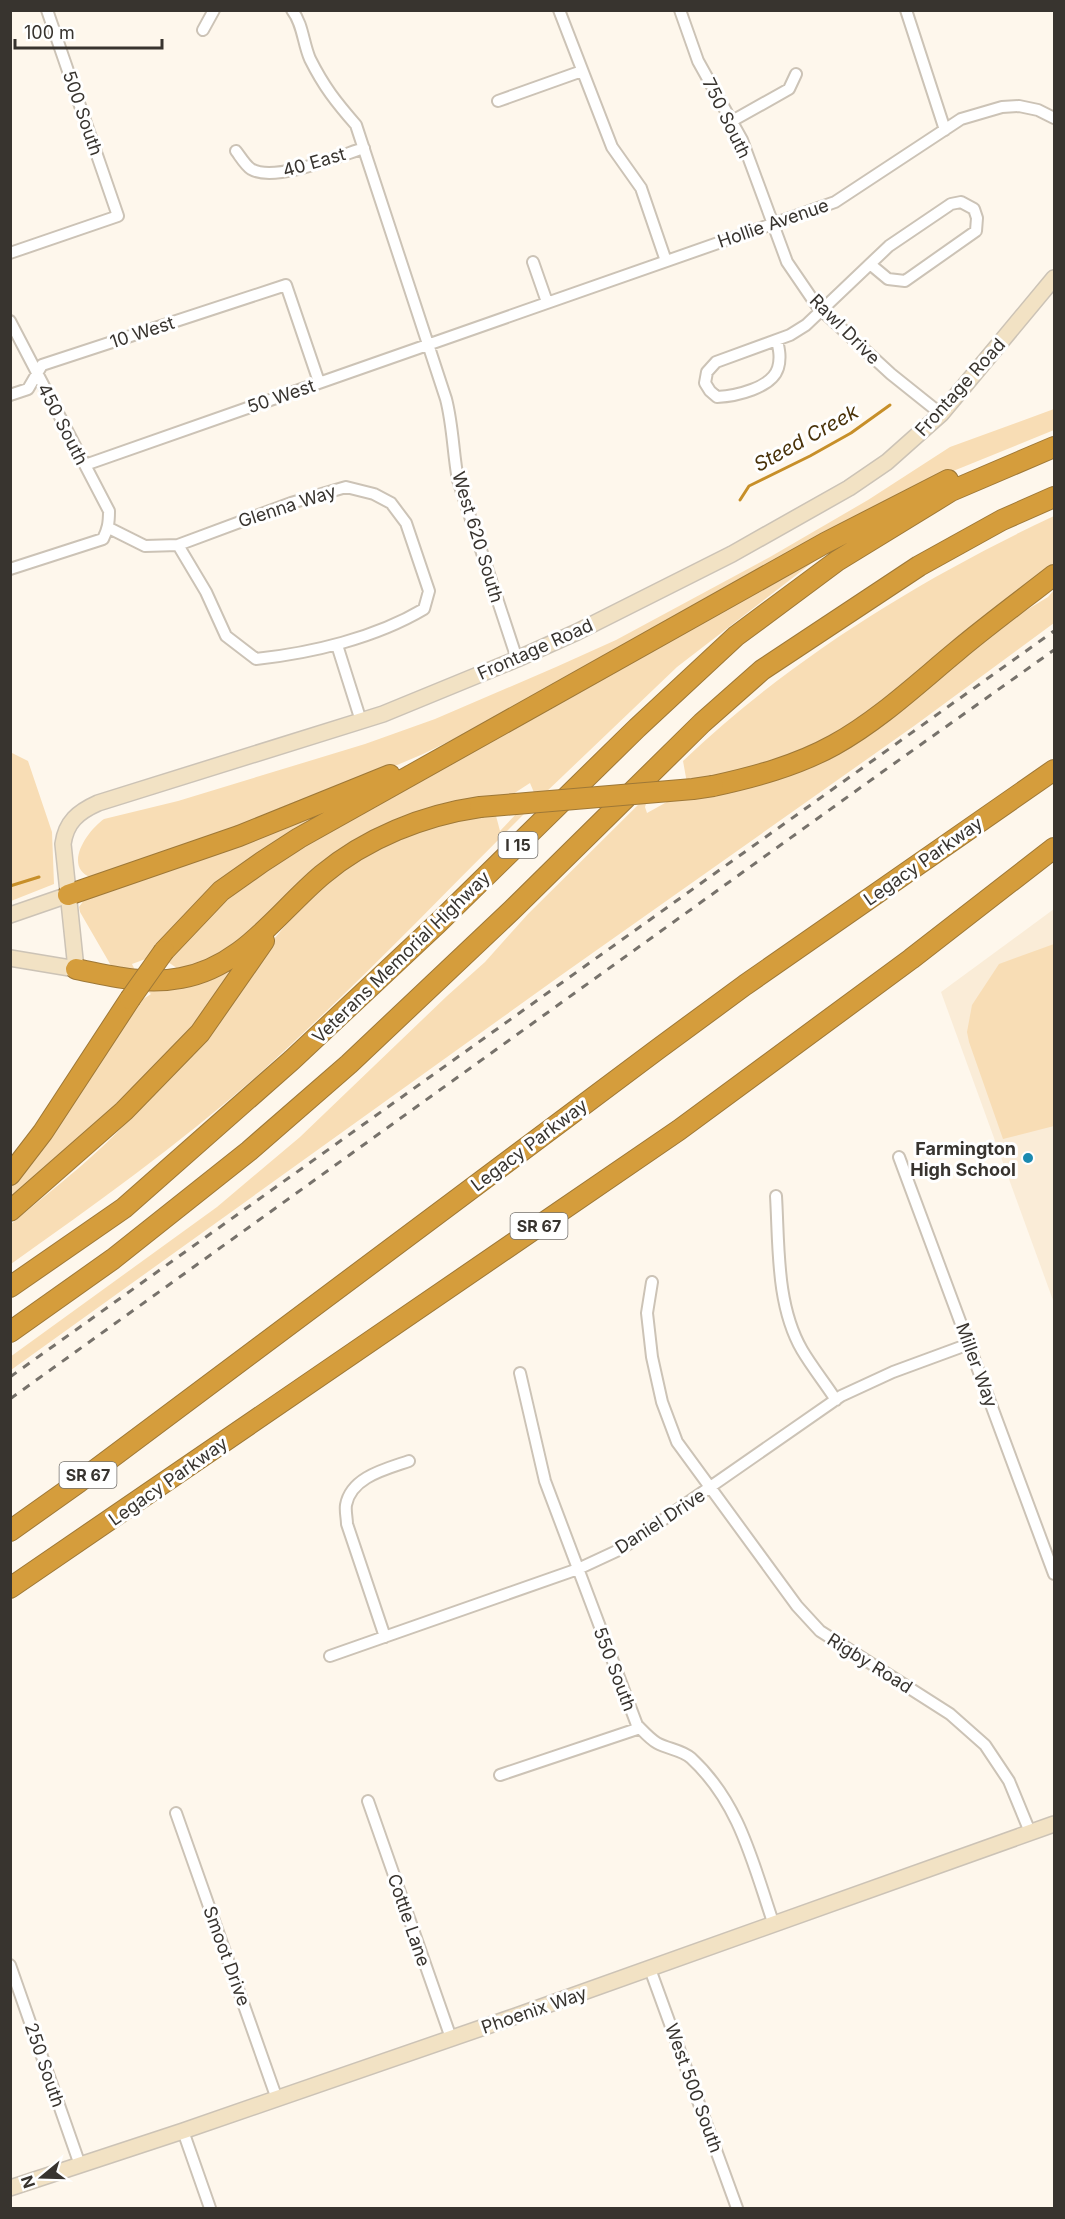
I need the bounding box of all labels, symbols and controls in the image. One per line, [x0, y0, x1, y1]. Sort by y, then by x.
scale bar [15, 12, 162, 50]
text: 100 m [24, 22, 75, 43]
street label: 500 South [59, 68, 107, 158]
street label: 750 South [699, 74, 755, 162]
street label: 40 East [280, 143, 348, 181]
street label: Hollie Avenue [715, 194, 831, 252]
street label: Rawl Drive [806, 290, 884, 368]
street label: 10 West [107, 312, 177, 352]
street label: Frontage Road [911, 334, 1009, 440]
street label: 50 West [244, 375, 318, 417]
street label: 450 South [34, 380, 92, 468]
water label: Steed Creek [749, 399, 863, 477]
street label: West 620 South [448, 469, 508, 605]
street label: Glenna Way [235, 480, 339, 532]
street label: Frontage Road [474, 614, 596, 684]
street label: Legacy Parkway [860, 812, 986, 910]
road number: I 15 [498, 832, 538, 858]
street label: Veterans Memorial Highway [308, 867, 494, 1047]
street label: Legacy Parkway [467, 1094, 591, 1196]
place label: Farmington High School [910, 1138, 1016, 1180]
marker: Farmington High School [1021, 1151, 1035, 1165]
road number: SR 67 [510, 1213, 568, 1239]
street label: Miller Way [952, 1320, 1002, 1410]
street label: Legacy Parkway [105, 1432, 231, 1530]
road number: SR 67 [60, 1462, 116, 1488]
street label: Daniel Drive [611, 1484, 709, 1558]
street label: 550 South [589, 1624, 641, 1714]
street label: Rigby Road [824, 1629, 916, 1697]
street label: Cottle Lane [383, 1871, 435, 1969]
street label: Smoot Drive [199, 1903, 255, 2009]
street label: Phoenix Way [479, 1982, 589, 2038]
street label: 250 South [21, 2020, 69, 2110]
street label: West 500 South [661, 2021, 727, 2155]
north arrow [12, 2147, 72, 2207]
text: N [16, 2173, 39, 2191]

